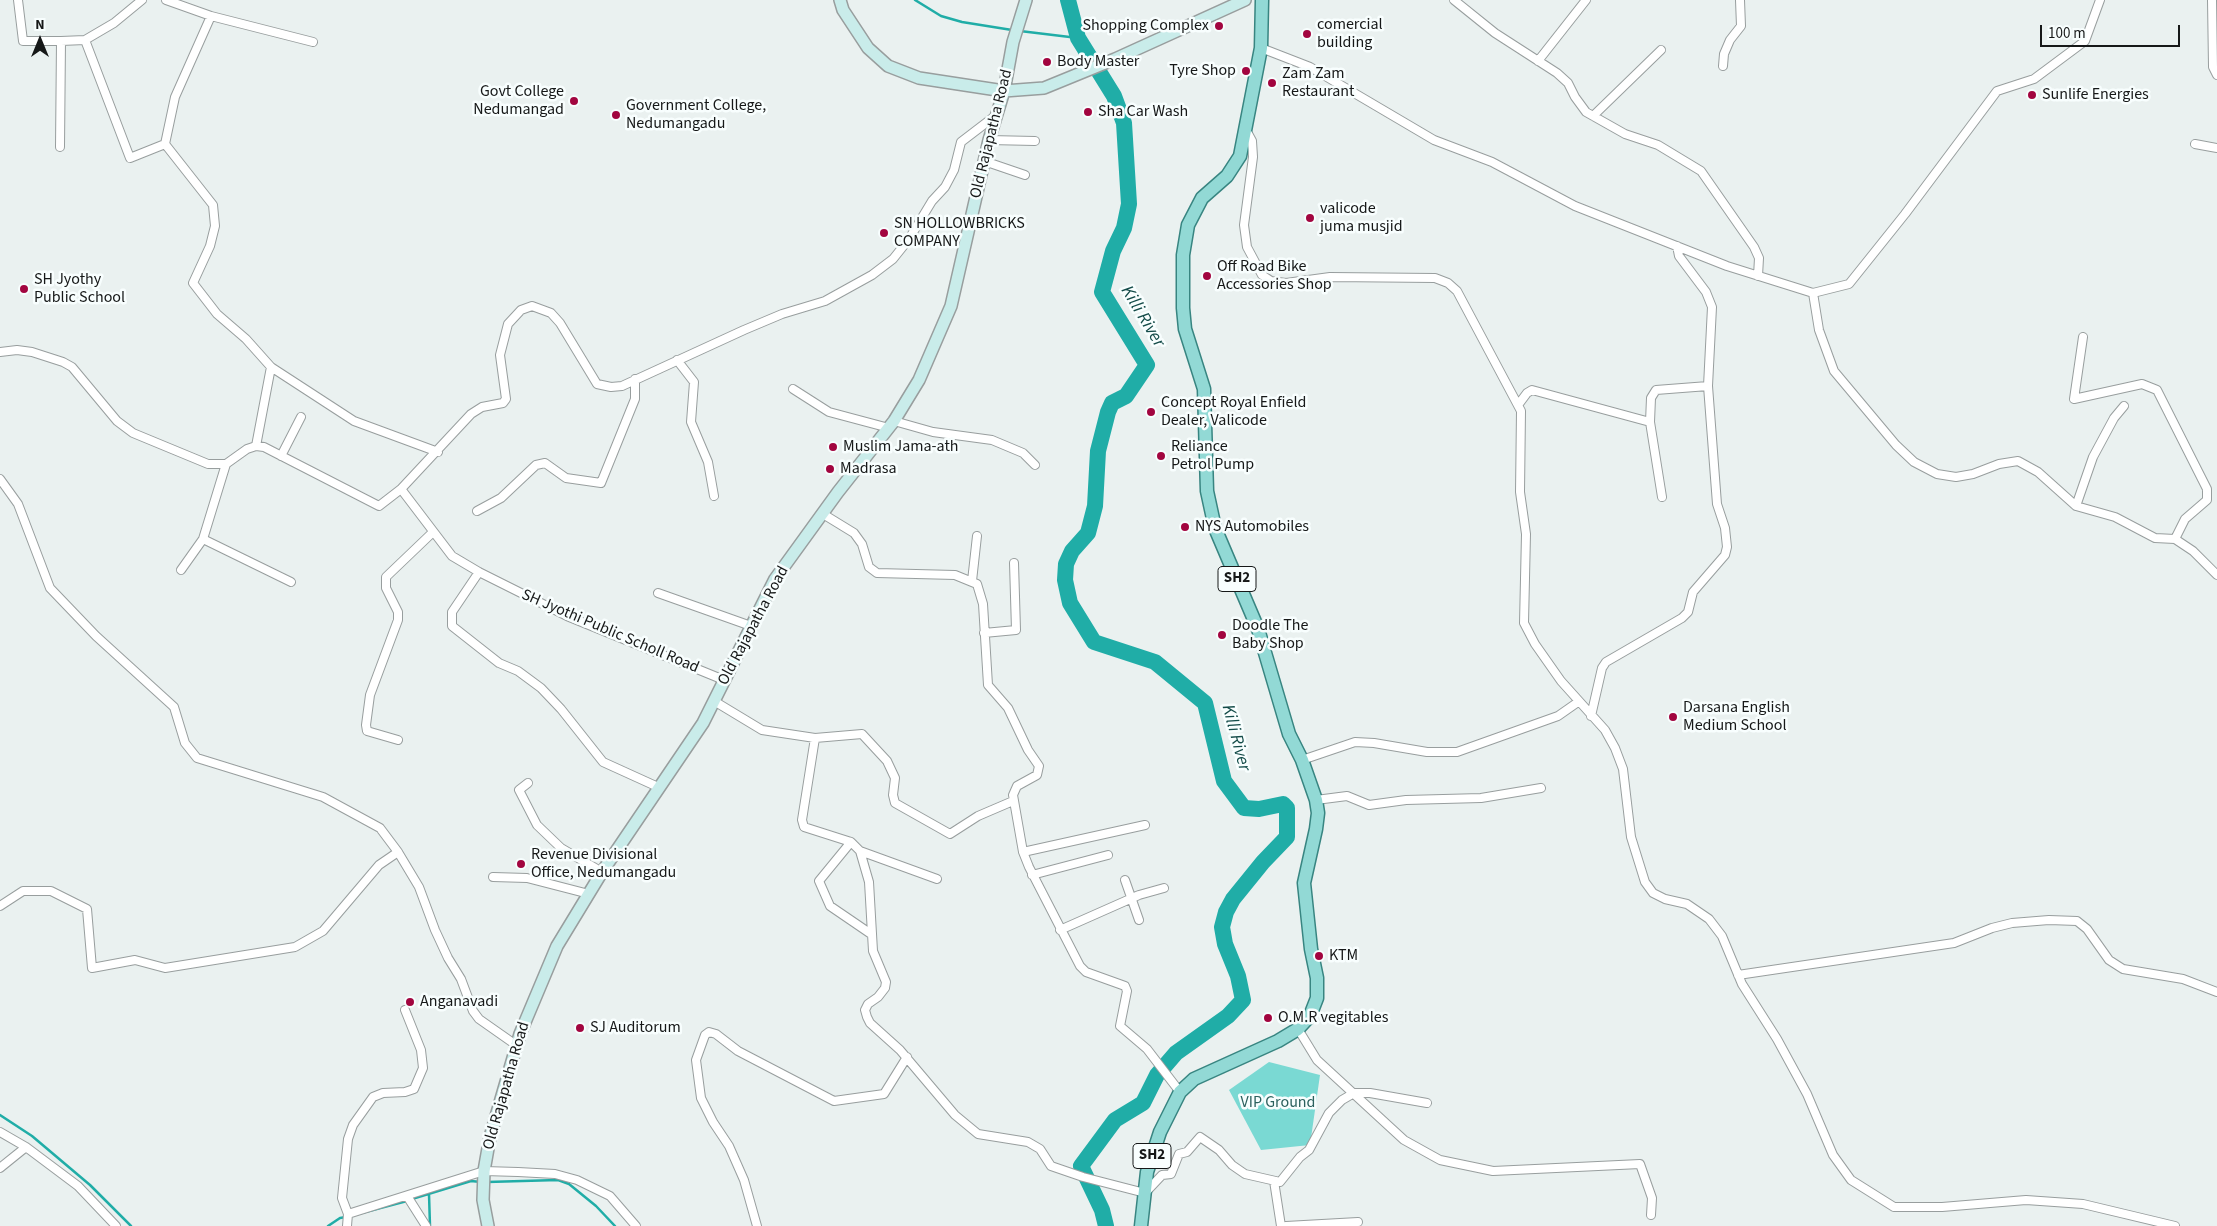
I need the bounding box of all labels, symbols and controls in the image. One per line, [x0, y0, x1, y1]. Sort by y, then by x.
north arrow [15, 15, 65, 65]
text: N [35, 15, 45, 35]
place label: comercial building [1317, 15, 1383, 53]
scale bar [2042, 15, 2182, 47]
place label: Shopping Complex [1082, 16, 1209, 36]
marker: Shopping Complex [1213, 20, 1225, 32]
text: 100 m [2048, 23, 2086, 44]
marker: comercial building [1301, 28, 1313, 40]
place label: Body Master [1057, 52, 1139, 72]
marker: Body Master [1041, 56, 1053, 68]
place label: Tyre Shop [1169, 61, 1236, 81]
place label: Zam Zam Restaurant [1282, 64, 1354, 102]
marker: Tyre Shop [1240, 65, 1252, 77]
street label: Old Rajapatha Road [967, 68, 1017, 200]
marker: Zam Zam Restaurant [1266, 77, 1278, 89]
place label: Govt College Nedumangad [473, 82, 564, 120]
place label: Sunlife Energies [2042, 85, 2149, 105]
marker: Sunlife Energies [2026, 89, 2038, 101]
marker: Govt College Nedumangad [568, 95, 580, 107]
place label: Government College, Nedumangadu [626, 96, 766, 134]
place label: Sha Car Wash [1098, 102, 1188, 122]
marker: Sha Car Wash [1082, 106, 1094, 118]
marker: Government College, Nedumangadu [610, 109, 622, 121]
place label: valicode juma musjid [1320, 199, 1403, 237]
marker: valicode juma musjid [1304, 212, 1316, 224]
place label: SN HOLLOWBRICKS COMPANY [894, 214, 1025, 252]
marker: SN HOLLOWBRICKS COMPANY [878, 227, 890, 239]
place label: Off Road Bike Accessories Shop [1217, 257, 1332, 295]
place label: SH Jyothy Public School [34, 270, 125, 308]
marker: Off Road Bike Accessories Shop [1201, 270, 1213, 282]
water label: Killi River [1115, 282, 1169, 352]
marker: SH Jyothy Public School [18, 283, 30, 295]
place label: Concept Royal Enfield Dealer, Valicode [1161, 393, 1306, 431]
marker: Concept Royal Enfield Dealer, Valicode [1145, 406, 1157, 418]
place label: Muslim Jama-ath [843, 437, 959, 457]
place label: Reliance Petrol Pump [1171, 437, 1254, 475]
marker: Muslim Jama-ath [827, 441, 839, 453]
marker: Reliance Petrol Pump [1155, 450, 1167, 462]
place label: Madrasa [840, 459, 897, 479]
marker: Madrasa [824, 463, 836, 475]
place label: NYS Automobiles [1195, 517, 1309, 537]
marker: NYS Automobiles [1179, 521, 1191, 533]
street label: Old Rajapatha Road [715, 563, 793, 689]
road number: SH2 [1218, 566, 1256, 592]
street label: SH Jyothi Public Scholl Road [518, 586, 702, 678]
place label: Doodle The Baby Shop [1232, 616, 1308, 654]
marker: Doodle The Baby Shop [1216, 629, 1228, 641]
place label: Darsana English Medium School [1683, 698, 1790, 736]
water label: Killi River [1216, 702, 1254, 774]
marker: Darsana English Medium School [1667, 711, 1679, 723]
place label: Revenue Divisional Office, Nedumangadu [531, 845, 676, 883]
marker: Revenue Divisional Office, Nedumangadu [515, 858, 527, 870]
place label: KTM [1329, 946, 1358, 966]
marker: KTM [1313, 950, 1325, 962]
place label: Anganavadi [420, 992, 498, 1012]
marker: Anganavadi [404, 996, 416, 1008]
place label: O.M.R vegitables [1278, 1008, 1388, 1028]
marker: O.M.R vegitables [1262, 1012, 1274, 1024]
place label: SJ Auditorum [590, 1018, 681, 1038]
street label: Old Rajapatha Road [480, 1020, 534, 1152]
marker: SJ Auditorum [574, 1022, 586, 1034]
park label: VIP Ground [1241, 1093, 1315, 1113]
road number: SH2 [1133, 1144, 1171, 1168]

